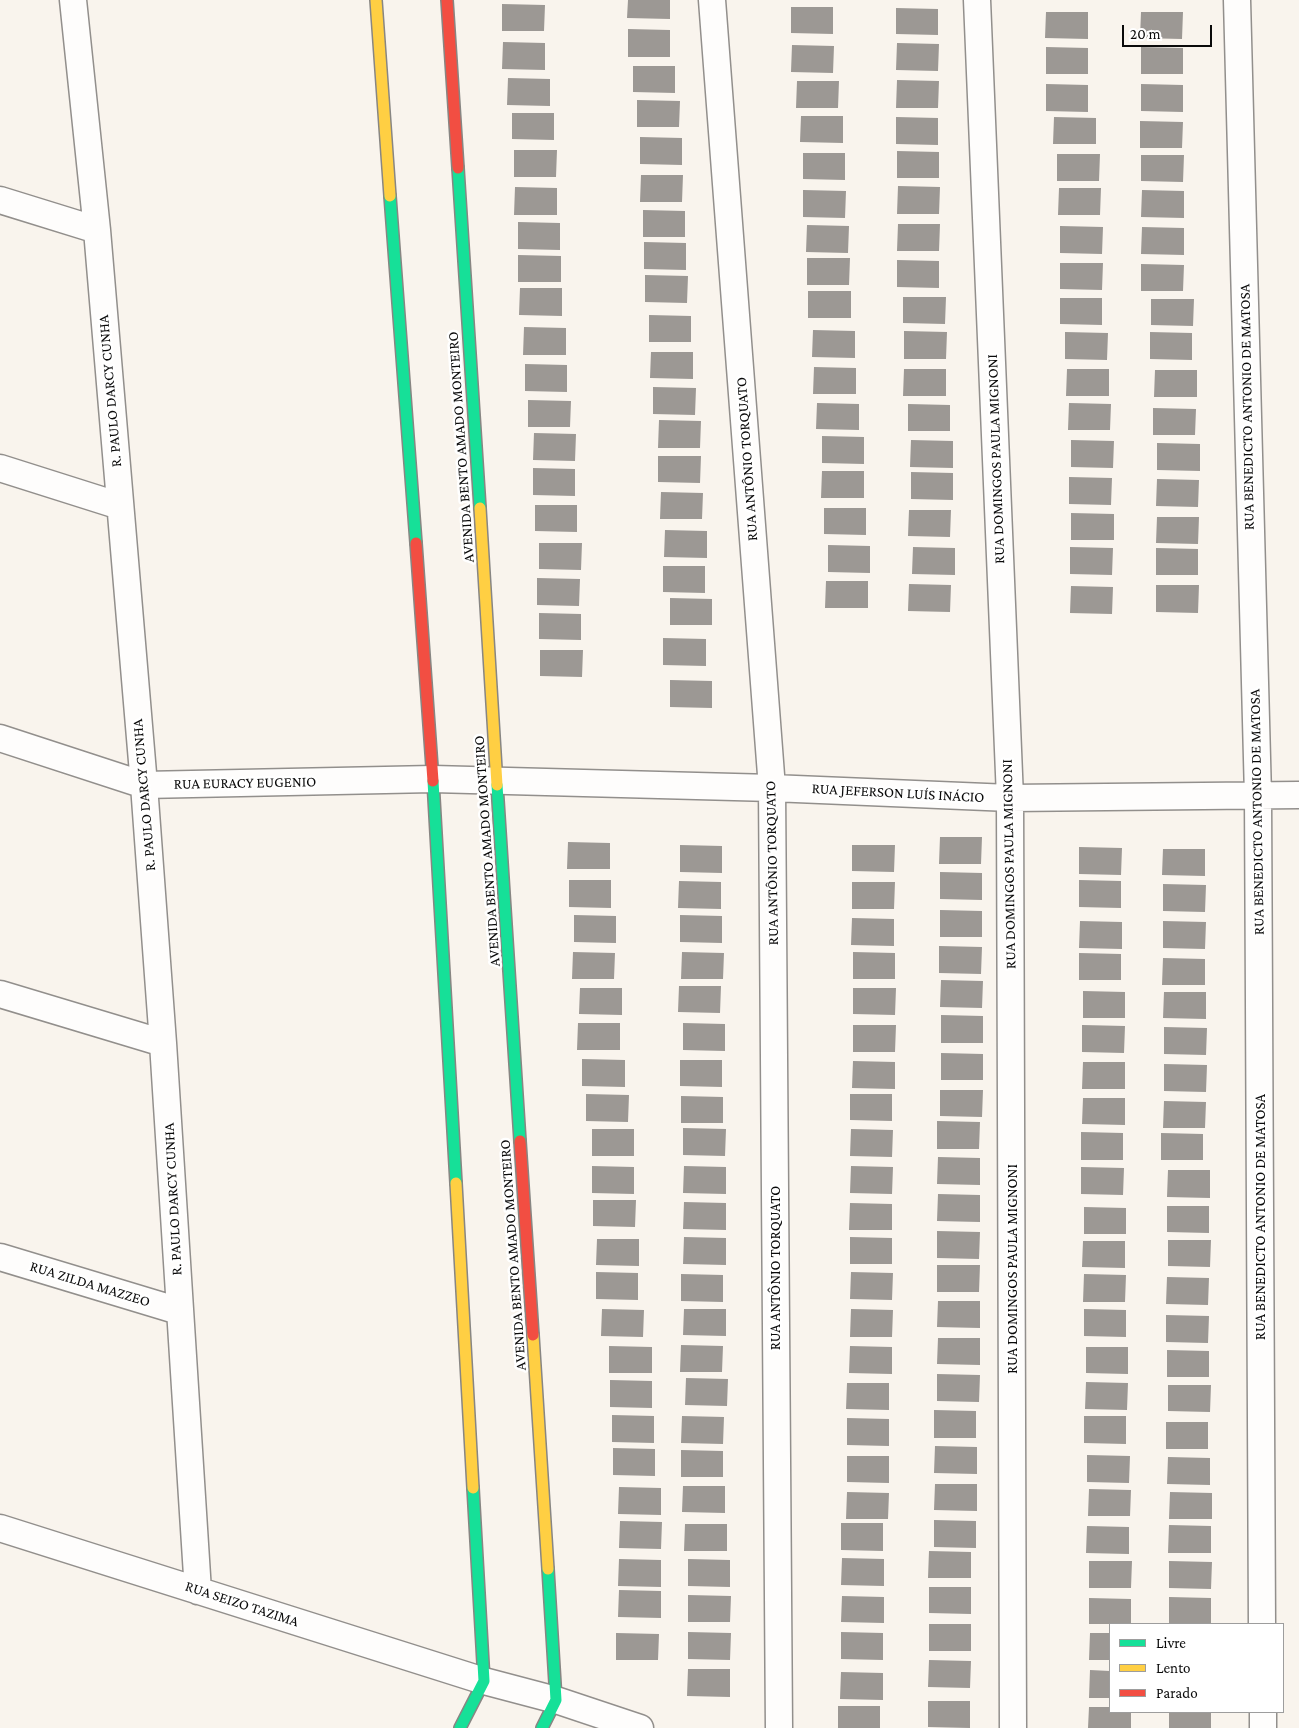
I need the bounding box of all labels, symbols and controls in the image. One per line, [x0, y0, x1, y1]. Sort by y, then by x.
scale bar [1124, 15, 1214, 47]
text: 20 m [1130, 26, 1161, 42]
street label: RUA BENEDICTO ANTONIO DE MATOSA [1236, 284, 1258, 530]
street label: R. PAULO DARCY CUNHA [94, 314, 126, 468]
street label: AVENIDA BENTO AMADO MONTEIRO [444, 331, 478, 563]
street label: RUA DOMINGOS PAULA MIGNONI [983, 354, 1009, 564]
street label: RUA ANTÔNIO TORQUATO [732, 376, 762, 542]
street label: RUA BENEDICTO ANTONIO DE MATOSA [1246, 689, 1268, 935]
street label: R. PAULO DARCY CUNHA [128, 718, 160, 872]
street label: AVENIDA BENTO AMADO MONTEIRO [470, 735, 504, 967]
street label: RUA DOMINGOS PAULA MIGNONI [998, 759, 1020, 969]
street label: RUA EURACY EUGENIO [174, 773, 316, 793]
street label: RUA JEFERSON LUÍS INÁCIO [811, 779, 985, 807]
street label: RUA ANTÔNIO TORQUATO [762, 781, 782, 945]
street label: RUA BENEDICTO ANTONIO DE MATOSA [1251, 1094, 1269, 1340]
street label: R. PAULO DARCY CUNHA [160, 1122, 186, 1276]
street label: AVENIDA BENTO AMADO MONTEIRO [496, 1139, 530, 1371]
street label: RUA DOMINGOS PAULA MIGNONI [1003, 1164, 1021, 1374]
street label: RUA ANTÔNIO TORQUATO [766, 1186, 784, 1350]
street label: RUA ZILDA MAZZEO [28, 1257, 152, 1311]
street label: RUA SEIZO TAZIMA [183, 1577, 301, 1631]
legend [1109, 1623, 1284, 1713]
text: Livre [1156, 1635, 1186, 1651]
text: Lento [1156, 1660, 1190, 1676]
text: Parado [1156, 1685, 1198, 1701]

